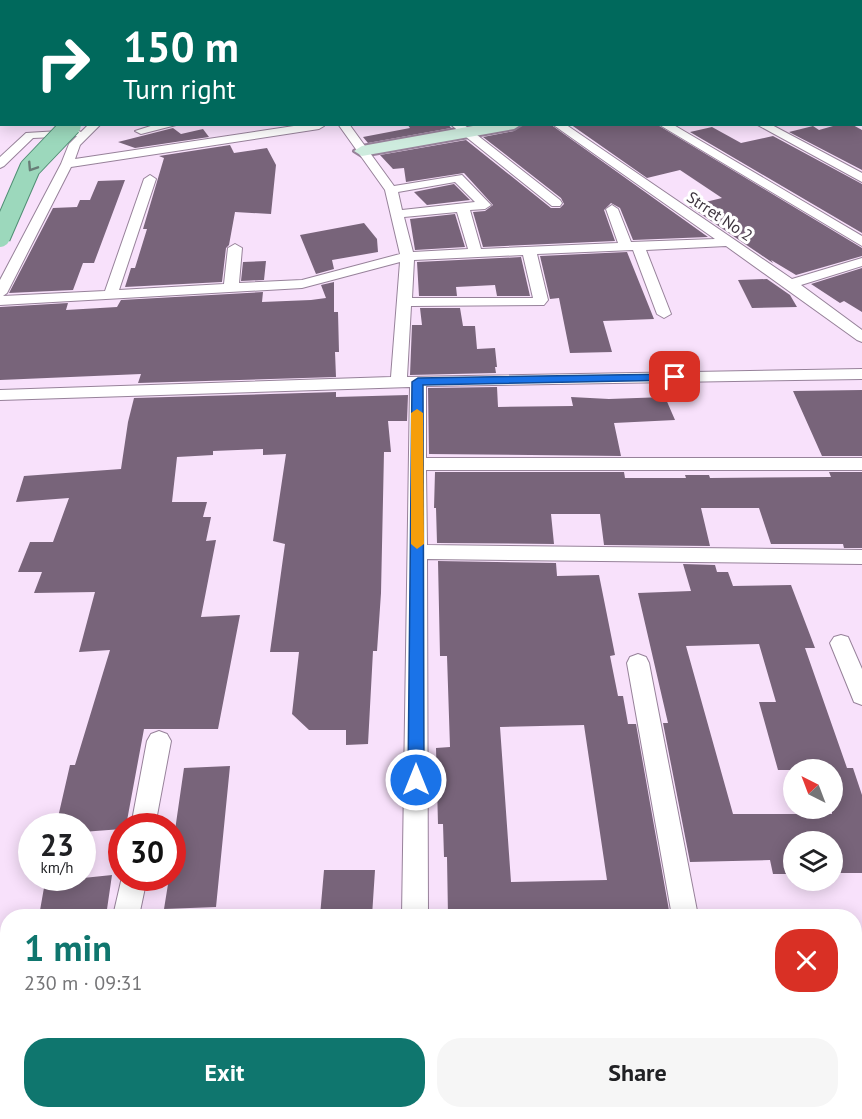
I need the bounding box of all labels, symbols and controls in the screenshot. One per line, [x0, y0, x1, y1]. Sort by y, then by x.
text: 150 m [123, 19, 239, 74]
icon: right [24, 24, 102, 102]
text: Turn right [123, 72, 236, 106]
one-way arrow [27, 161, 39, 171]
street label: Strret No 2 [683, 187, 757, 245]
pin [649, 351, 700, 402]
icon: arrive [658, 360, 691, 393]
position arrow [384, 748, 448, 812]
north arrow [783, 759, 843, 819]
map controls [783, 759, 843, 891]
speed limit sign: 30 [108, 813, 186, 891]
text: 23 [40, 825, 74, 864]
button: layers [783, 831, 843, 891]
text: km/h [41, 858, 73, 877]
text: 1 min [24, 924, 112, 971]
button: close [775, 929, 838, 992]
text: 230 m · 09:31 [24, 970, 142, 996]
button: Exit [24, 1038, 425, 1107]
button: Share [437, 1038, 838, 1107]

